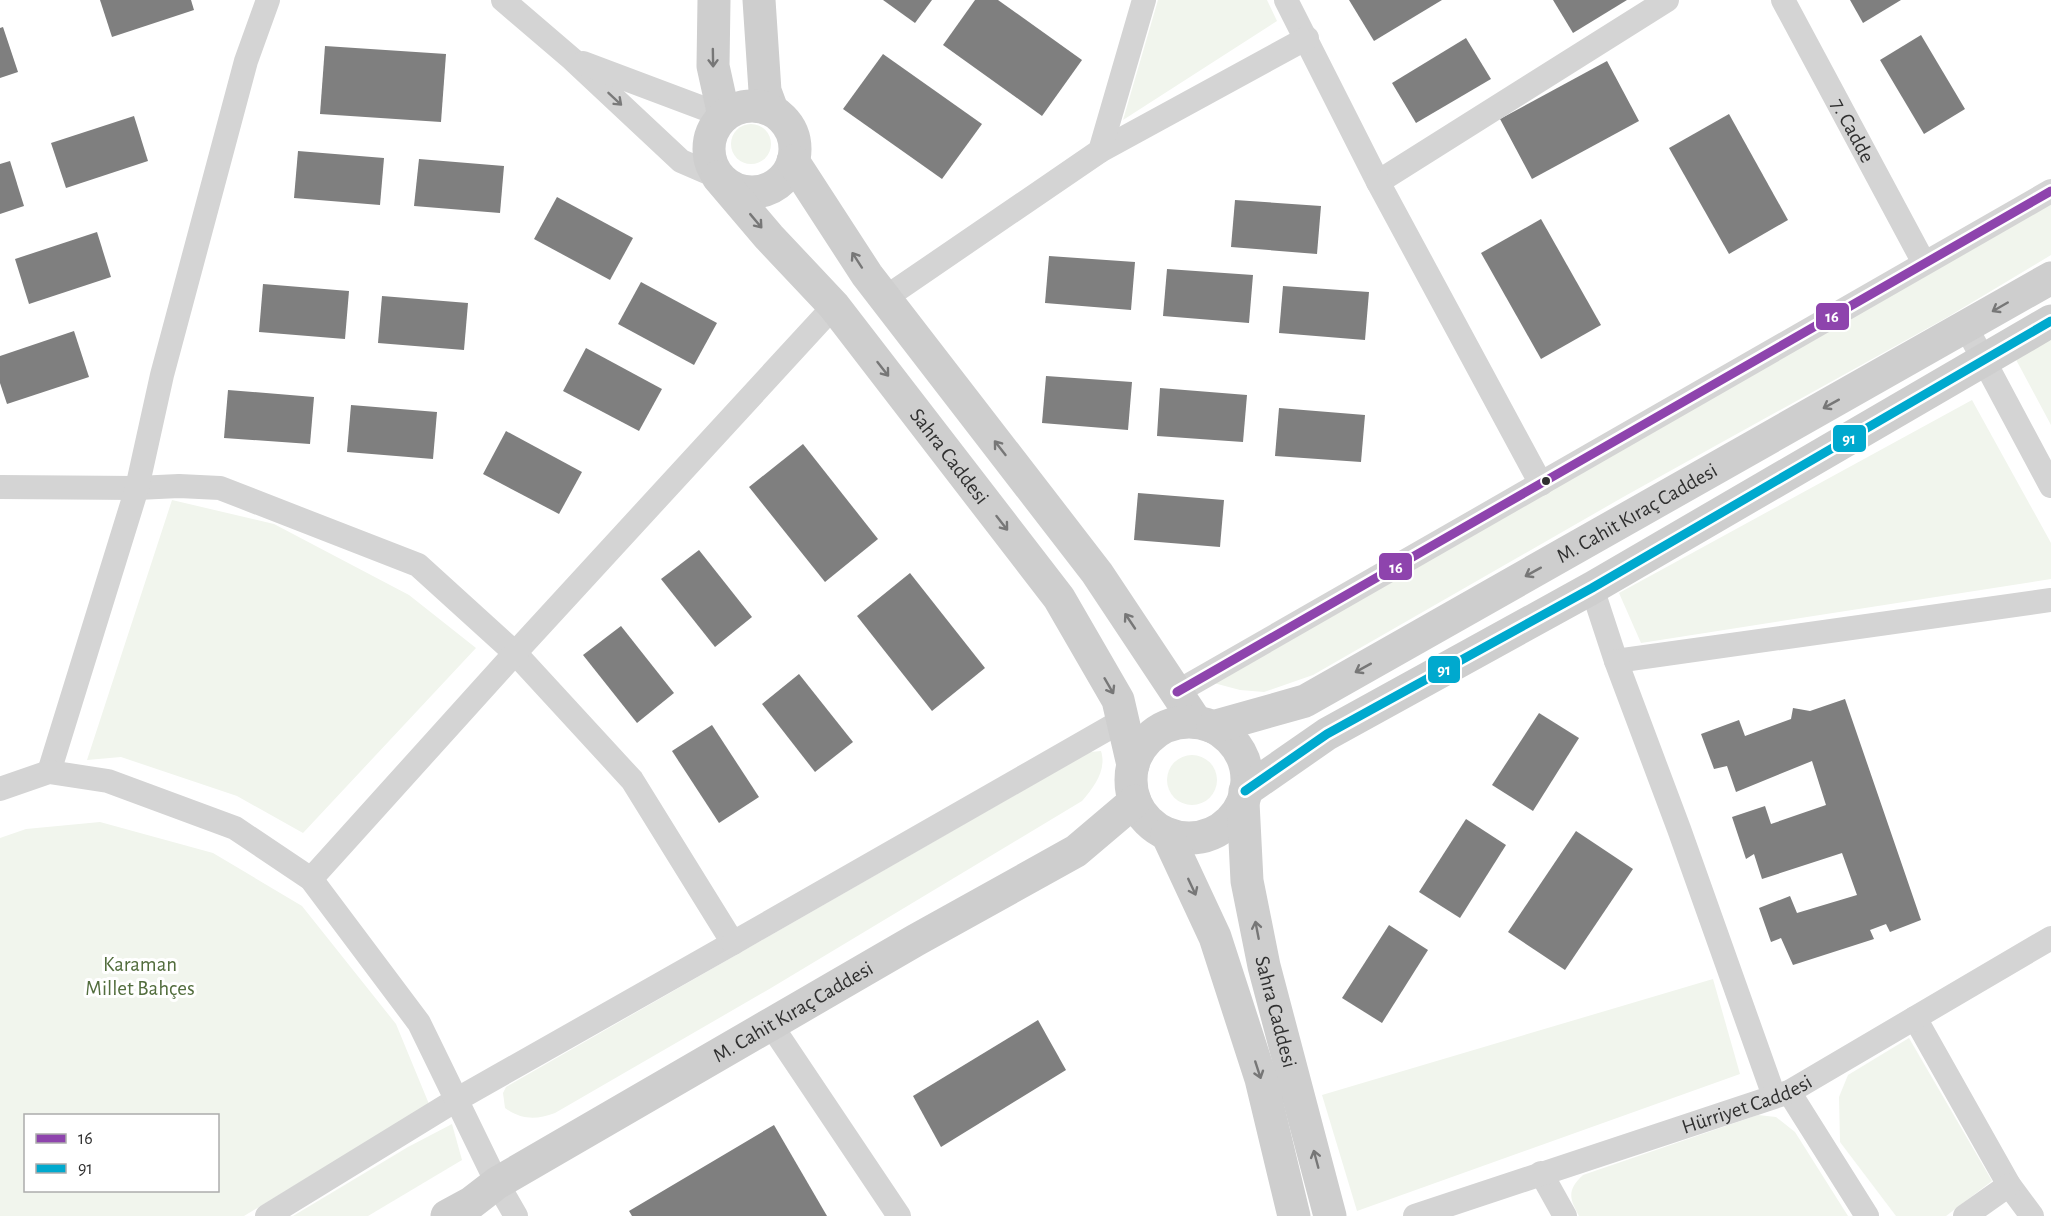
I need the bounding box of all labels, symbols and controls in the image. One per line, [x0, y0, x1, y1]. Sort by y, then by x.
one-way arrow [708, 48, 719, 68]
one-way arrow [607, 92, 622, 106]
street label: 7. Cadde [1827, 95, 1878, 166]
one-way arrow [749, 213, 763, 228]
one-way arrow [850, 251, 863, 268]
line badge: 16 [1815, 302, 1850, 331]
one-way arrow [1992, 302, 2009, 314]
text: 16 [1825, 309, 1839, 325]
one-way arrow [876, 361, 889, 377]
one-way arrow [1823, 398, 1840, 410]
street label: Sahra Caddesi [906, 405, 993, 508]
line badge: 91 [1832, 424, 1867, 453]
text: 91 [1842, 431, 1856, 447]
one-way arrow [994, 440, 1007, 456]
street label: M. Cahit Kıraç Caddesi [1553, 460, 1721, 567]
unlabelled marker [1540, 475, 1552, 487]
one-way arrow [996, 515, 1008, 531]
line badge: 16 [1378, 552, 1413, 581]
text: 16 [1389, 560, 1403, 576]
one-way arrow [1525, 566, 1542, 578]
one-way arrow [1123, 613, 1135, 630]
line badge: 91 [1427, 655, 1461, 684]
one-way arrow [1355, 662, 1372, 674]
text: 91 [1437, 662, 1451, 678]
one-way arrow [1104, 677, 1116, 694]
one-way arrow [1186, 877, 1198, 895]
one-way arrow [1251, 921, 1262, 940]
park label: Karaman Millet Bahçes [85, 954, 195, 999]
street label: Sahra Caddesi [1251, 954, 1300, 1070]
street label: M. Cahit Kıraç Caddesi [709, 957, 877, 1066]
one-way arrow [1253, 1060, 1264, 1079]
street label: Hürriyet Caddesi [1679, 1071, 1816, 1138]
legend [24, 1114, 219, 1192]
text: 16 [78, 1130, 93, 1148]
one-way arrow [1309, 1150, 1321, 1169]
text: 91 [78, 1160, 93, 1178]

